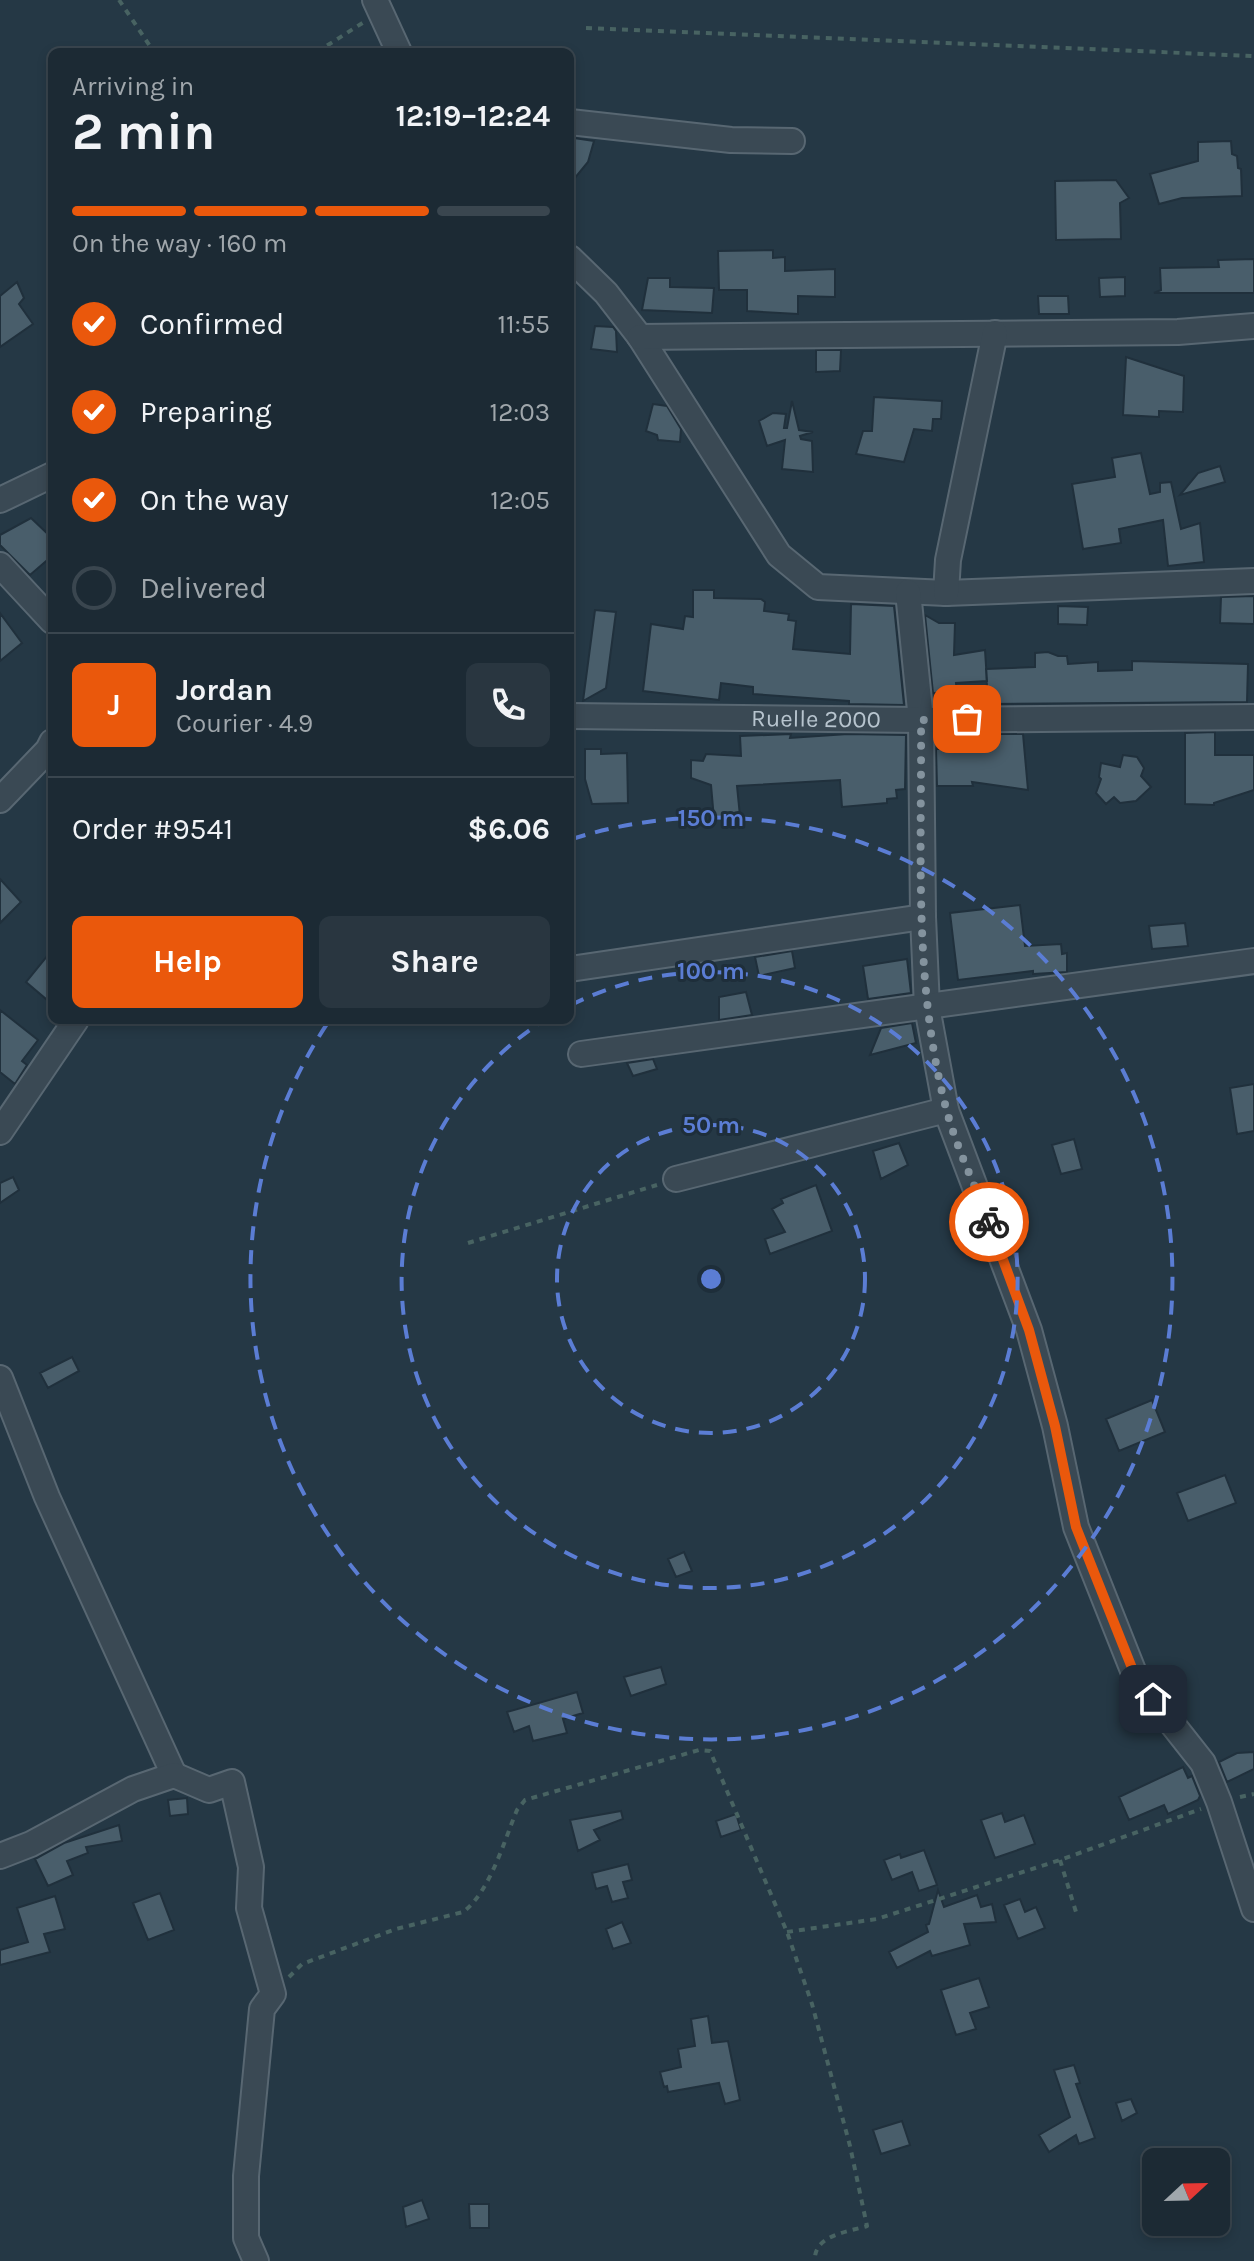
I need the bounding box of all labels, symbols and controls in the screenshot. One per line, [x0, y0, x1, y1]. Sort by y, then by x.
text: Arriving in [72, 71, 194, 102]
text: 12:19–12:24 [395, 98, 550, 134]
text: 2 min [72, 101, 215, 162]
text: On the way · 160 m [72, 228, 287, 259]
icon: check [72, 302, 116, 346]
text: Confirmed [140, 306, 284, 342]
text: 11:55 [497, 309, 550, 340]
icon: check [72, 390, 116, 434]
text: Preparing [140, 394, 272, 430]
text: 12:03 [490, 397, 550, 428]
icon: check [72, 478, 116, 522]
text: On the way [140, 482, 289, 518]
text: 12:05 [490, 485, 550, 516]
text: Delivered [140, 570, 267, 606]
button: phone [466, 663, 550, 747]
text: Jordan [176, 672, 273, 708]
pin [933, 685, 1001, 753]
text: J [107, 687, 121, 723]
icon: bag [945, 697, 989, 741]
street label: Ruelle 2000 [751, 704, 881, 734]
text: Courier · 4.9 [176, 708, 313, 739]
text: 150 m [678, 804, 744, 832]
text: Order #9541 [72, 811, 233, 847]
text: $6.06 [467, 811, 550, 847]
button: Help [72, 916, 303, 1008]
button: Share [319, 916, 550, 1008]
text: 100 m [677, 957, 745, 985]
text: 50 m [682, 1111, 740, 1139]
courier [949, 1182, 1029, 1262]
icon: bike [967, 1200, 1011, 1244]
centre of rings [697, 1265, 725, 1293]
pin [1119, 1665, 1187, 1733]
icon: home [1131, 1677, 1175, 1721]
north arrow [1142, 2148, 1230, 2236]
map controls [1142, 2148, 1230, 2236]

